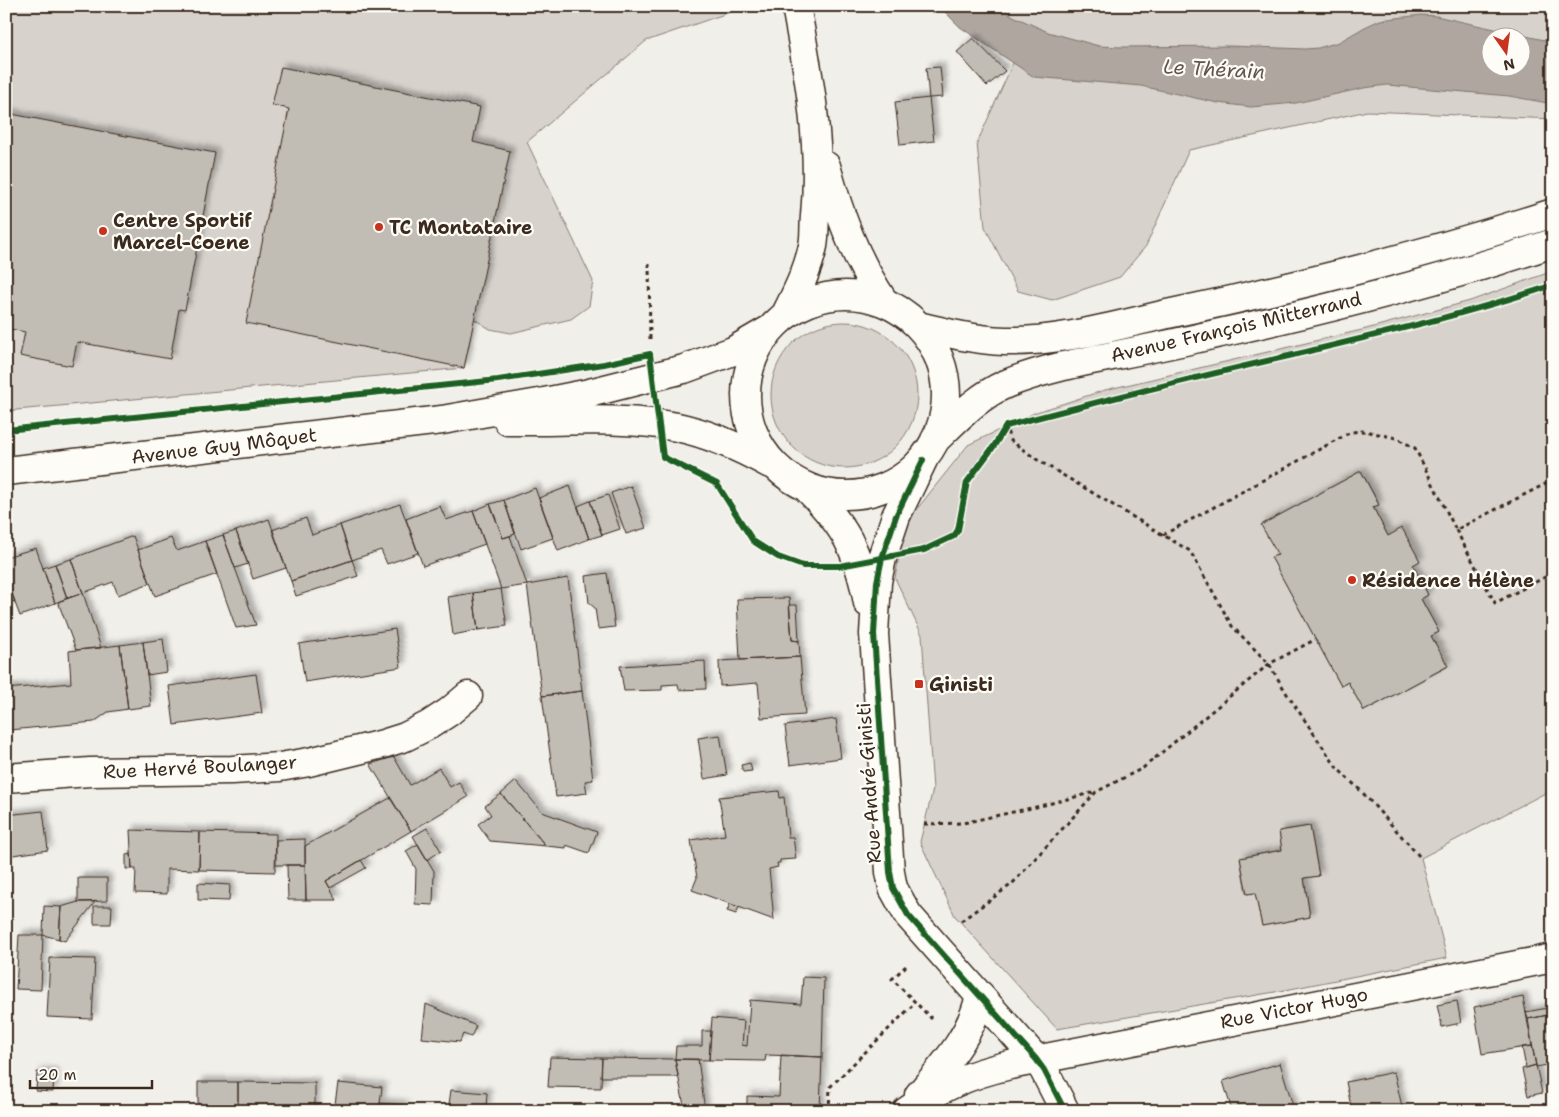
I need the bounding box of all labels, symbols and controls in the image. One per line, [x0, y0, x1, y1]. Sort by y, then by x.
north arrow [1482, 28, 1532, 78]
water label: Le Thérain [1162, 53, 1266, 85]
text: N [1502, 55, 1517, 75]
place label: Centre Sportif Marcel-Coene [113, 208, 252, 255]
place label: TC Montataire [389, 215, 532, 240]
marker: TC Montataire [373, 221, 385, 233]
marker: Centre Sportif Marcel-Coene [97, 225, 109, 237]
street label: Avenue François Mitterrand [1108, 286, 1364, 368]
street label: Avenue Guy Môquet [130, 422, 318, 470]
place label: Résidence Hélène [1362, 568, 1534, 593]
marker: Résidence Hélène [1346, 574, 1358, 586]
place label: Ginisti [929, 672, 993, 697]
marker: Ginisti [913, 678, 925, 690]
street label: Rue André Ginisti [851, 702, 887, 864]
street label: Rue Hervé Boulanger [102, 749, 298, 785]
street label: Rue Victor Hugo [1218, 981, 1370, 1035]
scale bar [30, 1057, 152, 1089]
text: 20 m [38, 1065, 77, 1085]

